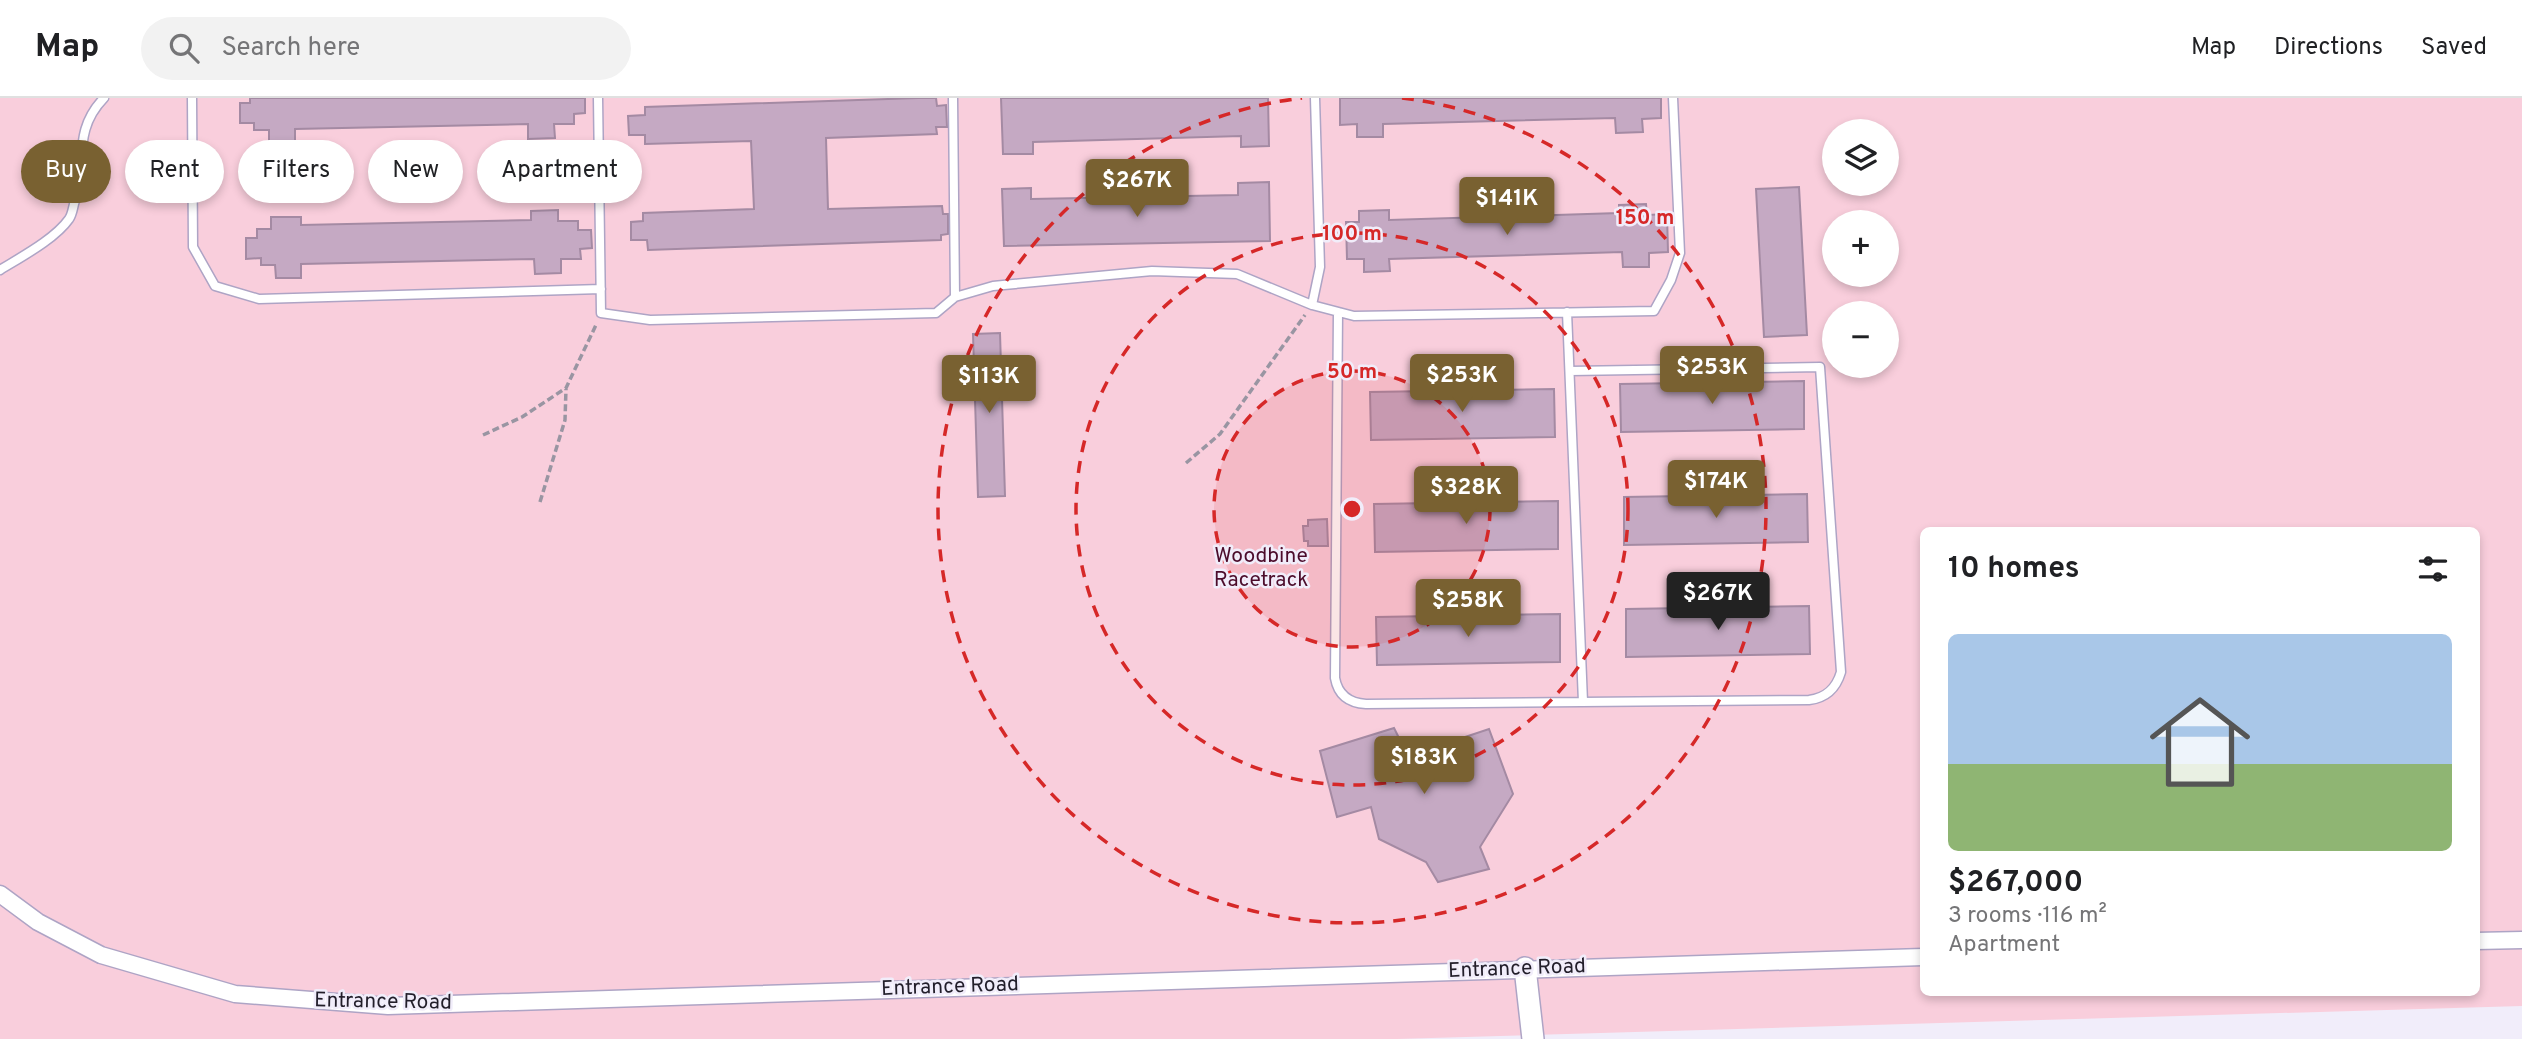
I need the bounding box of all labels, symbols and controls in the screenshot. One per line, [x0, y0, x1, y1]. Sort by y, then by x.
search box [141, 17, 631, 80]
text: Map [35, 27, 99, 69]
icon: search [165, 29, 203, 67]
text: Search here [221, 32, 360, 65]
text: Map [2191, 33, 2236, 63]
text: Directions [2274, 33, 2383, 63]
text: Saved [2421, 33, 2487, 63]
map controls [1822, 119, 1899, 378]
button: layers [1822, 119, 1899, 196]
chip: Buy [21, 140, 111, 203]
chip: Rent [125, 140, 224, 203]
chip: Filters [238, 140, 354, 203]
chip: New [368, 140, 463, 203]
chip: Apartment [477, 140, 642, 203]
pin: $267K [1088, 159, 1186, 219]
text: $267K [1102, 167, 1172, 196]
pin: $141K [1458, 178, 1556, 237]
text: $141K [1475, 185, 1539, 214]
text: 150 m [1616, 205, 1674, 232]
button: + [1822, 210, 1899, 287]
text: 100 m [1322, 221, 1382, 248]
button: − [1822, 301, 1899, 378]
pin: $253K [1663, 346, 1761, 406]
pin: $253K [1413, 354, 1511, 414]
text: $253K [1676, 354, 1748, 383]
pin: $113K [940, 356, 1038, 415]
text: 50 m [1327, 359, 1377, 386]
text: $253K [1426, 362, 1498, 391]
text: $113K [958, 363, 1020, 392]
pin: $174K [1667, 460, 1765, 520]
pin: $328K [1417, 466, 1515, 526]
text: $174K [1684, 468, 1748, 497]
text: $328K [1430, 474, 1502, 503]
centre of rings [1340, 497, 1364, 521]
park label: Woodbine Racetrack [1214, 543, 1308, 594]
icon: filters [2414, 550, 2452, 588]
text: 10 homes [1948, 551, 2079, 588]
pin: $267K [1669, 573, 1767, 632]
pin: $258K [1419, 580, 1517, 639]
text: $267K [1683, 580, 1753, 609]
text: $258K [1432, 587, 1504, 616]
icon: home [2137, 679, 2263, 805]
pin: $183K [1375, 736, 1473, 796]
text: $183K [1390, 744, 1458, 773]
text: $267,000 [1948, 865, 2083, 902]
text: 3 rooms · 116 m² [1948, 902, 2107, 931]
text: Apartment [1948, 931, 2060, 960]
street label: Entrance Road [1448, 953, 1586, 985]
street label: Entrance Road [881, 971, 1019, 1003]
street label: Entrance Road [314, 987, 452, 1017]

